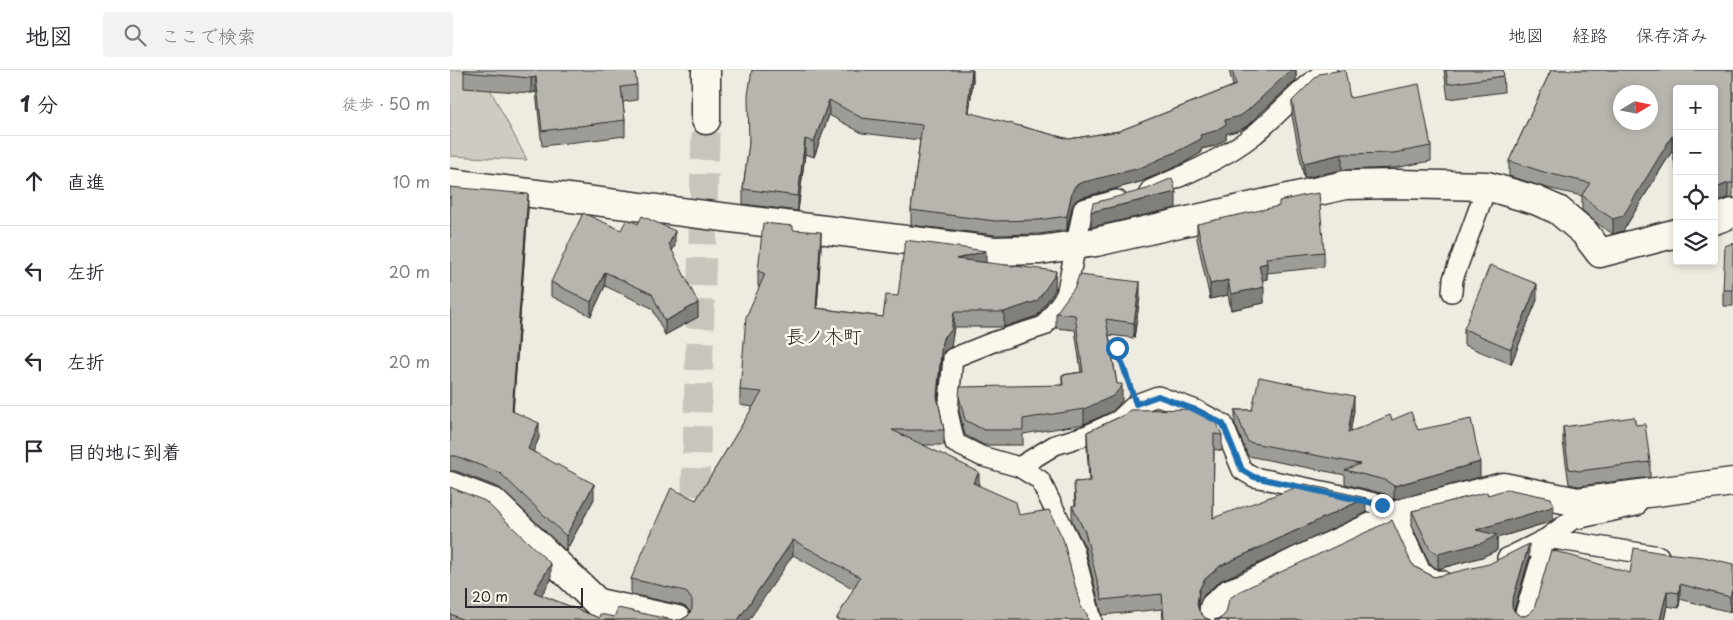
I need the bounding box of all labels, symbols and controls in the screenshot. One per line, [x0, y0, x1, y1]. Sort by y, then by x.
search box [103, 12, 453, 57]
text: 地図 [25, 17, 73, 53]
icon: search [121, 21, 149, 49]
text: ここで検索 [161, 21, 256, 49]
text: 地図 [1508, 21, 1544, 48]
text: 経路 [1572, 21, 1608, 48]
text: 保存済み [1636, 21, 1708, 48]
north arrow [1613, 85, 1658, 130]
map controls [1673, 85, 1718, 265]
button: + [1673, 85, 1718, 130]
text: 1 分 [20, 87, 58, 119]
text: 徒歩 · 50 m [342, 91, 430, 115]
button: − [1673, 130, 1718, 175]
icon: ahead [20, 167, 48, 195]
text: 直進 [67, 167, 105, 195]
text: 10 m [393, 169, 430, 193]
button: locate [1673, 175, 1718, 220]
button: layers [1673, 220, 1718, 265]
icon: left [20, 257, 48, 285]
text: 左折 [67, 257, 105, 285]
text: 20 m [389, 259, 430, 283]
district label: 長ノ木町 [786, 321, 862, 349]
route start [1106, 337, 1129, 360]
icon: left [20, 347, 48, 375]
text: 左折 [67, 347, 105, 375]
text: 20 m [389, 349, 430, 373]
icon: arrive [20, 437, 48, 465]
text: 目的地に到着 [67, 437, 181, 465]
route end [1371, 494, 1394, 517]
scale bar [465, 585, 582, 608]
text: 20 m [472, 586, 508, 607]

